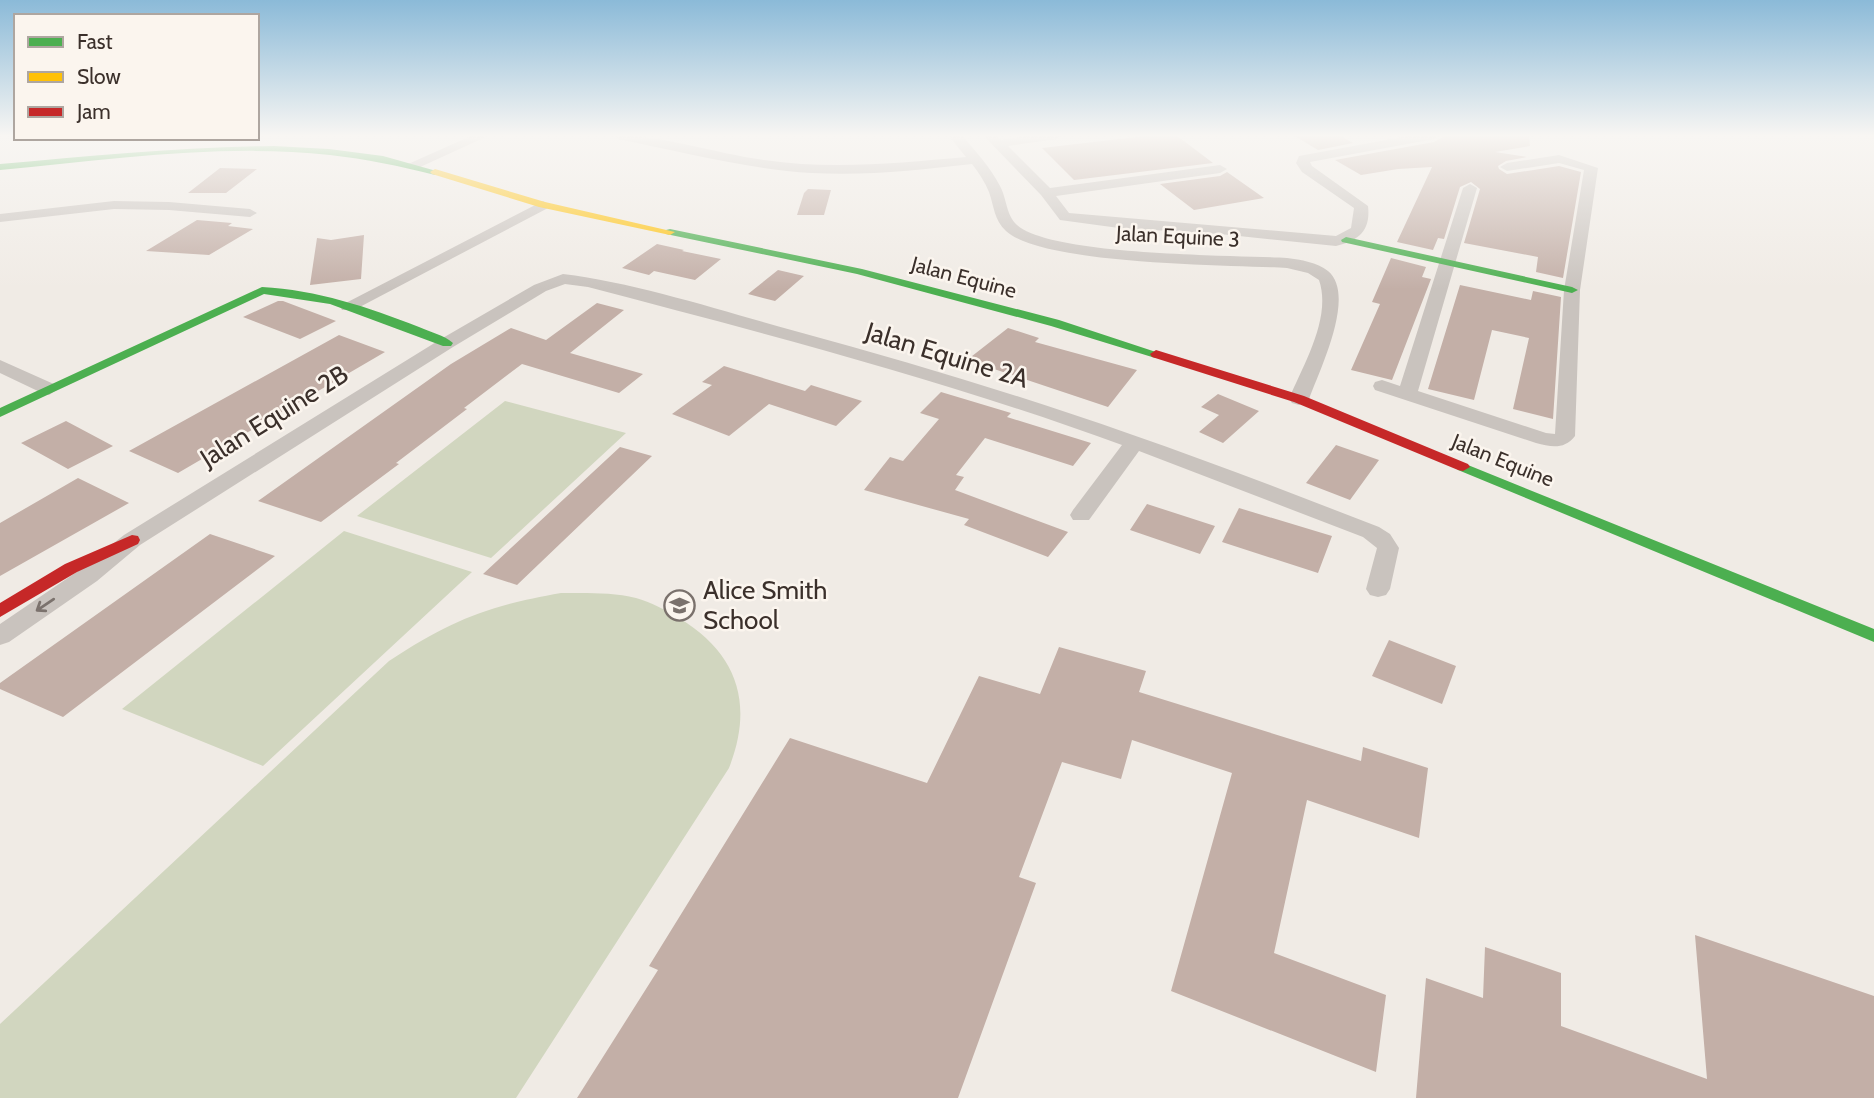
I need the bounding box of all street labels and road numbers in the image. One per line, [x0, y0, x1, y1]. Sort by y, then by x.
street label: Jalan Equine 3 [1115, 220, 1240, 252]
street label: Jalan Equine [908, 251, 1019, 303]
street label: Jalan Equine 2A [861, 315, 1032, 395]
street label: Jalan Equine 2B [193, 358, 354, 475]
street label: Jalan Equine [1447, 428, 1558, 492]

